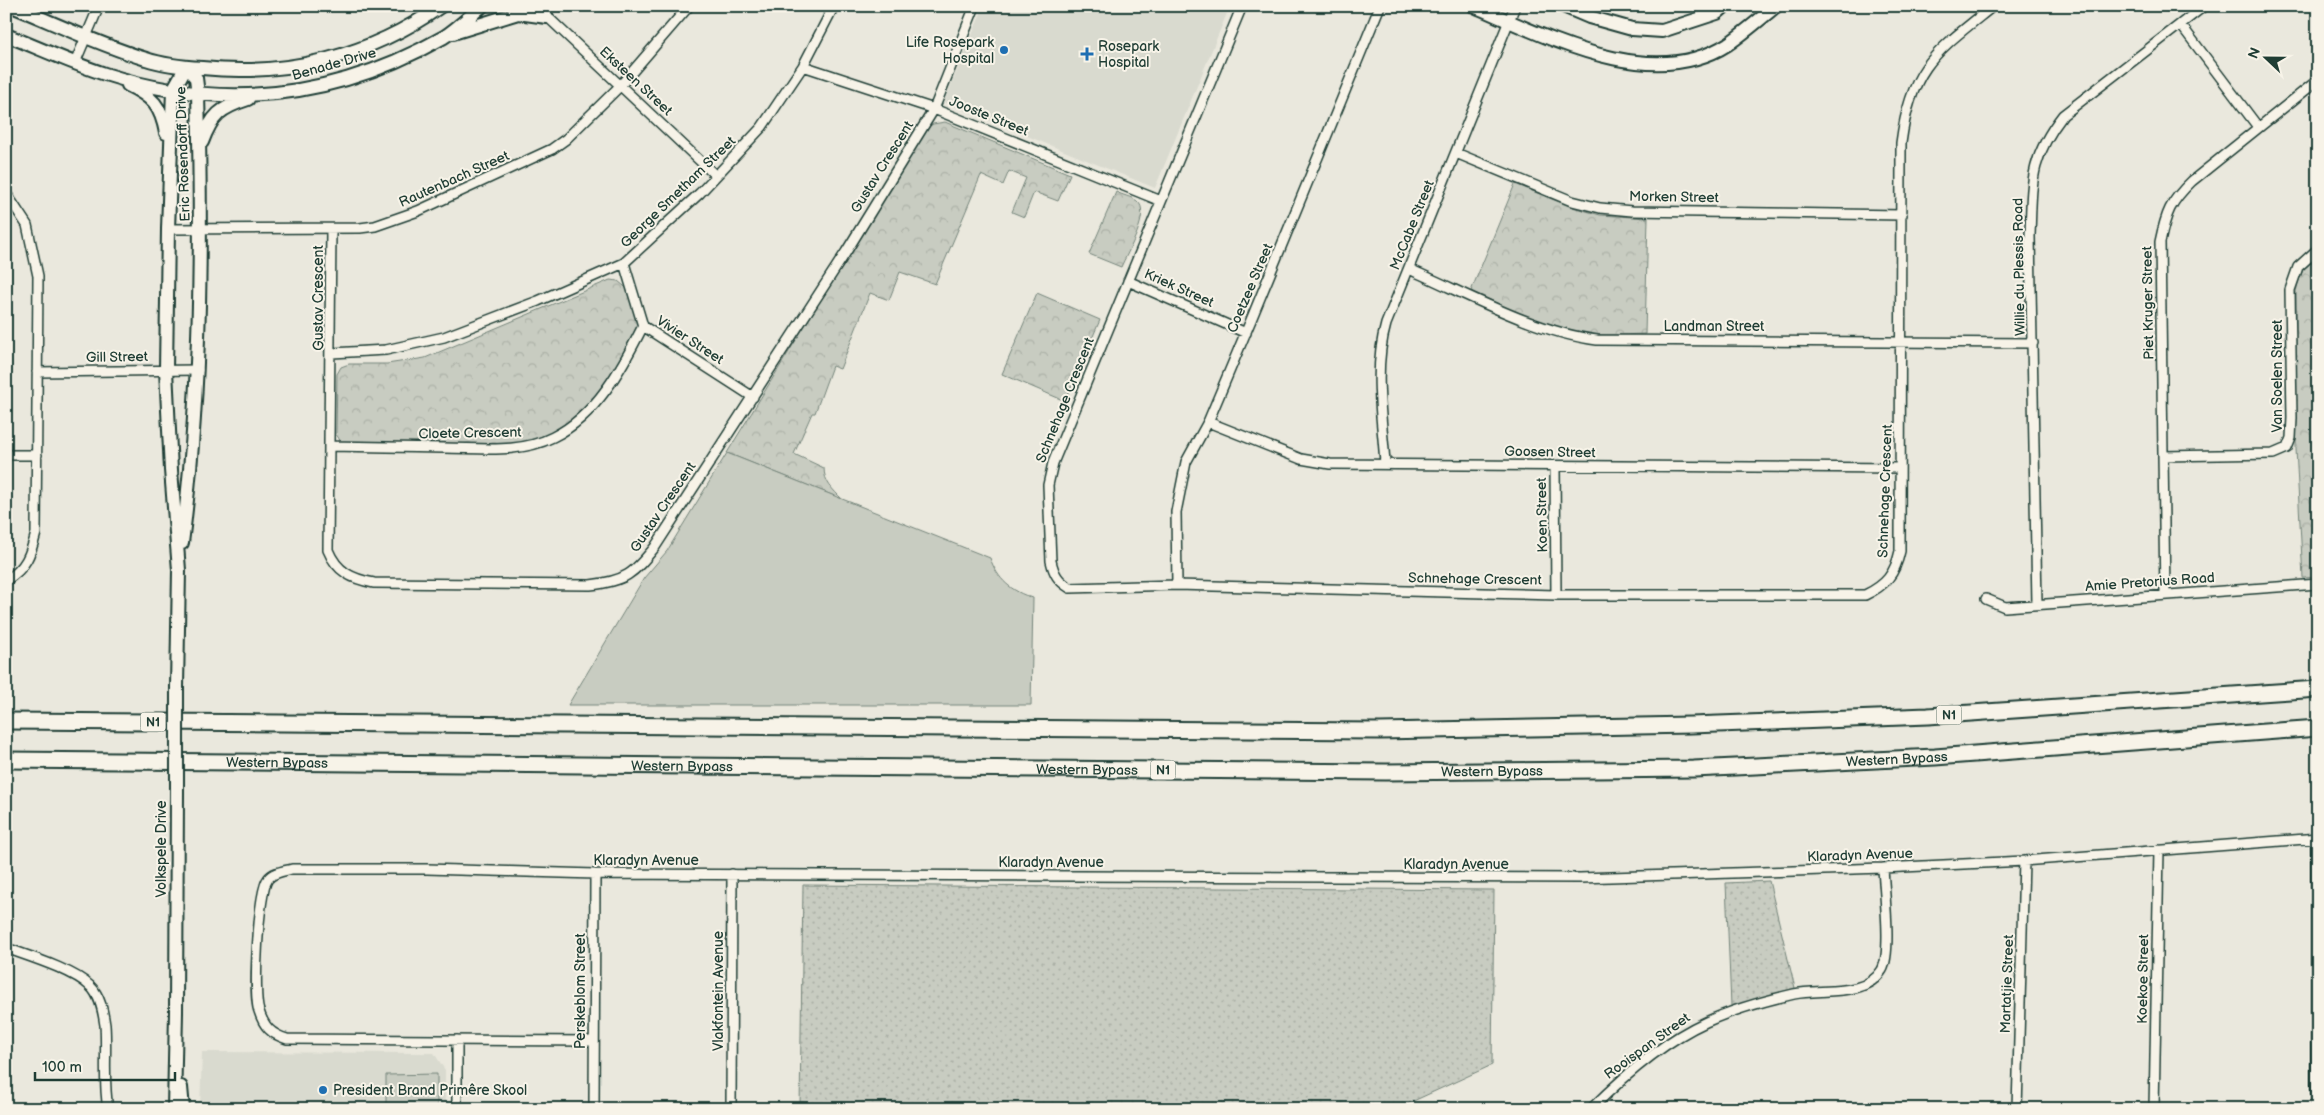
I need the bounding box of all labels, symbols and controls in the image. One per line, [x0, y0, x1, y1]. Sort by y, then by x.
north arrow [2242, 32, 2292, 82]
place label: Life Rosepark Hospital [906, 34, 994, 67]
place label: Rosepark Hospital [1098, 38, 1159, 71]
street label: Eksteen Street [596, 43, 676, 120]
street label: Benade Drive [290, 44, 378, 84]
marker: Life Rosepark Hospital [998, 44, 1010, 56]
text: N [2245, 45, 2264, 61]
marker: Rosepark Hospital [1080, 47, 1094, 61]
street label: Eric Rosendorff Drive [172, 86, 194, 222]
street label: Jooste Street [947, 92, 1032, 140]
street label: Gustav Crescent [847, 117, 918, 216]
street label: George Smetham Street [617, 132, 740, 251]
street label: Rautenbach Street [396, 147, 512, 211]
street label: McCabe Street [1386, 177, 1438, 272]
street label: Morken Street [1629, 188, 1720, 206]
street label: Willie du Plessis Road [2009, 198, 2029, 336]
street label: Coetzee Street [1224, 240, 1277, 335]
street label: Gustav Crescent [310, 245, 327, 351]
street label: Piet Kruger Street [2138, 245, 2157, 360]
street label: Kriek Street [1142, 265, 1217, 311]
street label: Vivier Street [653, 312, 727, 368]
street label: Landman Street [1664, 318, 1765, 335]
street label: Van Soelen Street [2269, 319, 2286, 432]
street label: Schnehage Crescent [1032, 334, 1098, 465]
street label: Gill Street [86, 348, 149, 366]
street label: Schnehage Crescent [1874, 423, 1896, 558]
street label: Cloete Crescent [418, 424, 522, 442]
street label: Goosen Street [1504, 443, 1597, 461]
street label: Gustav Crescent [626, 458, 700, 555]
street label: Koen Street [1533, 477, 1551, 553]
street label: Schnehage Crescent [1408, 569, 1543, 589]
street label: Amie Pretorius Road [2085, 569, 2215, 595]
road number: N1 [1936, 706, 1962, 724]
road number: N1 [140, 712, 166, 732]
street label: Western Bypass [1845, 748, 1948, 770]
street label: Western Bypass [226, 753, 328, 771]
street label: Western Bypass [631, 757, 733, 775]
street label: Western Bypass [1036, 760, 1138, 778]
road number: N1 [1150, 760, 1176, 780]
street label: Western Bypass [1441, 762, 1543, 780]
street label: Volkspele Drive [153, 801, 170, 897]
street label: Klaradyn Avenue [1807, 845, 1913, 865]
street label: Klaradyn Avenue [593, 852, 699, 869]
street label: Klaradyn Avenue [998, 854, 1104, 871]
street label: Klaradyn Avenue [1403, 856, 1509, 873]
street label: Vlakfontein Avenue [710, 931, 727, 1051]
street label: Perskeblom Street [572, 932, 589, 1049]
street label: Koekoe Street [2134, 933, 2152, 1024]
street label: Martatjie Street [1997, 934, 2017, 1034]
street label: Rooispan Street [1601, 1009, 1694, 1083]
scale bar [35, 1050, 175, 1082]
text: 100 m [42, 1058, 82, 1077]
place label: President Brand Primêre Skool [333, 1082, 527, 1099]
marker: President Brand Primêre Skool [317, 1084, 329, 1096]

